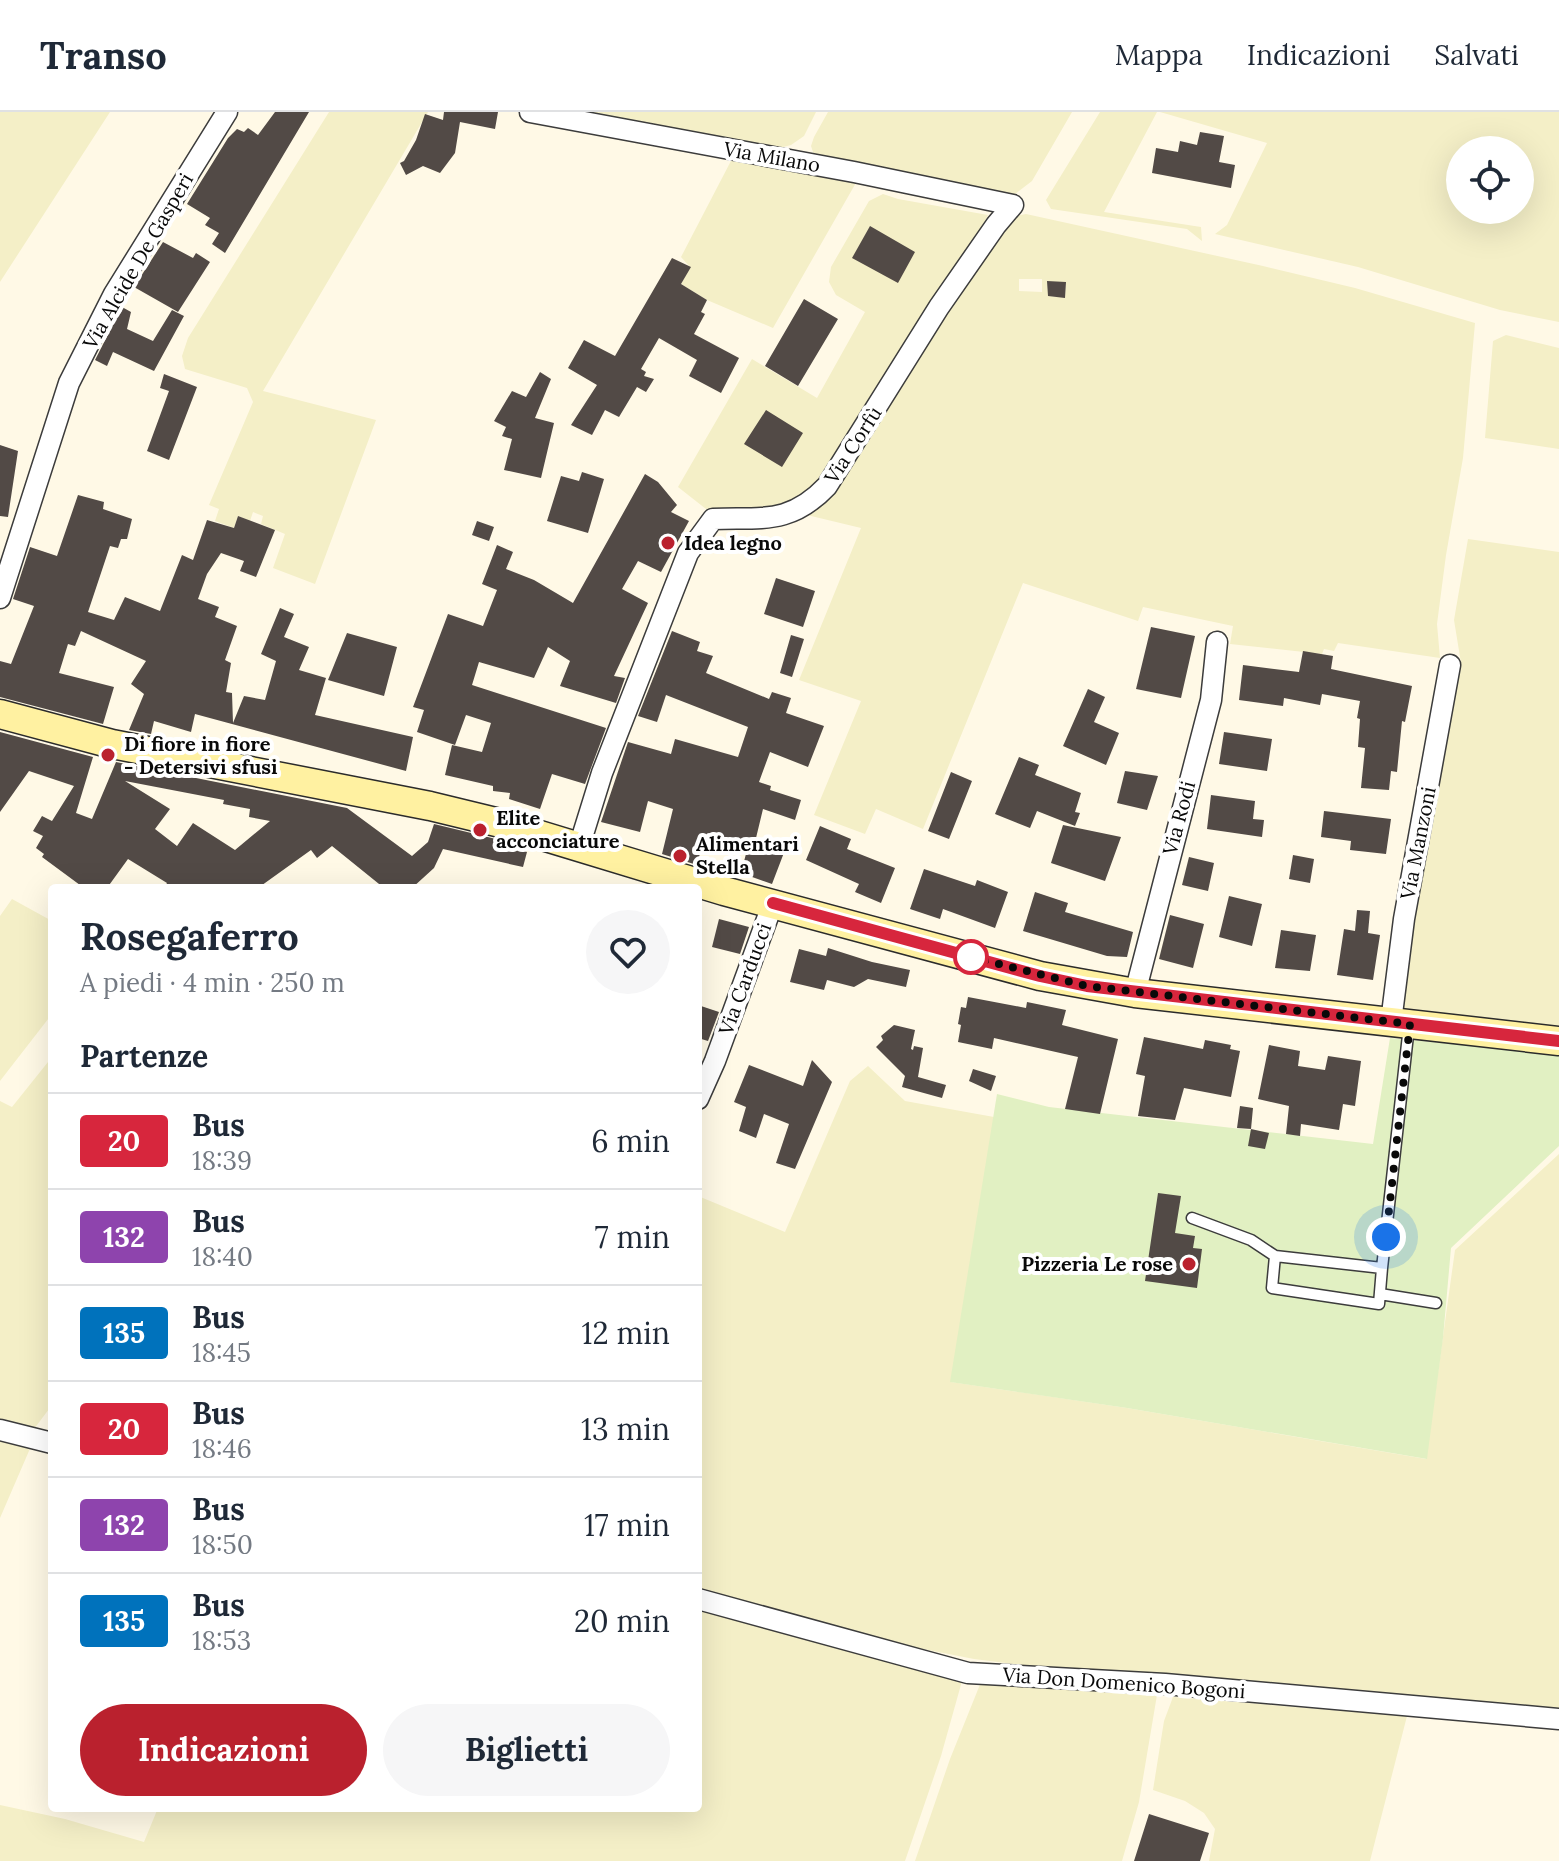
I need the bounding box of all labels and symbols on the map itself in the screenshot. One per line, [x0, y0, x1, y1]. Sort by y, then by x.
street label: Via Milano [721, 136, 822, 177]
street label: Via Alcide De Gasperi [76, 168, 198, 354]
street label: Via Corfù [818, 401, 887, 489]
place label: Idea legno [684, 530, 782, 555]
marker: Idea legno [659, 534, 677, 552]
place label: Di fiore in fiore - Detersivi sfusi [124, 731, 278, 779]
marker: Di fiore in fiore - Detersivi sfusi [99, 746, 117, 764]
street label: Via Rodi [1156, 778, 1200, 859]
street label: Via Manzoni [1394, 784, 1441, 902]
place label: Elite acconciature [496, 805, 620, 853]
marker: Elite acconciature [471, 821, 489, 839]
place label: Alimentari Stella [696, 831, 799, 879]
marker: Alimentari Stella [671, 847, 689, 865]
street label: Via Carducci [712, 919, 776, 1039]
unlabelled marker [954, 940, 988, 974]
your location [1366, 1217, 1406, 1257]
place label: Pizzeria Le rose [1021, 1251, 1173, 1276]
marker: Pizzeria Le rose [1180, 1255, 1198, 1273]
street label: Via Don Domenico Bogoni [1001, 1661, 1246, 1703]

